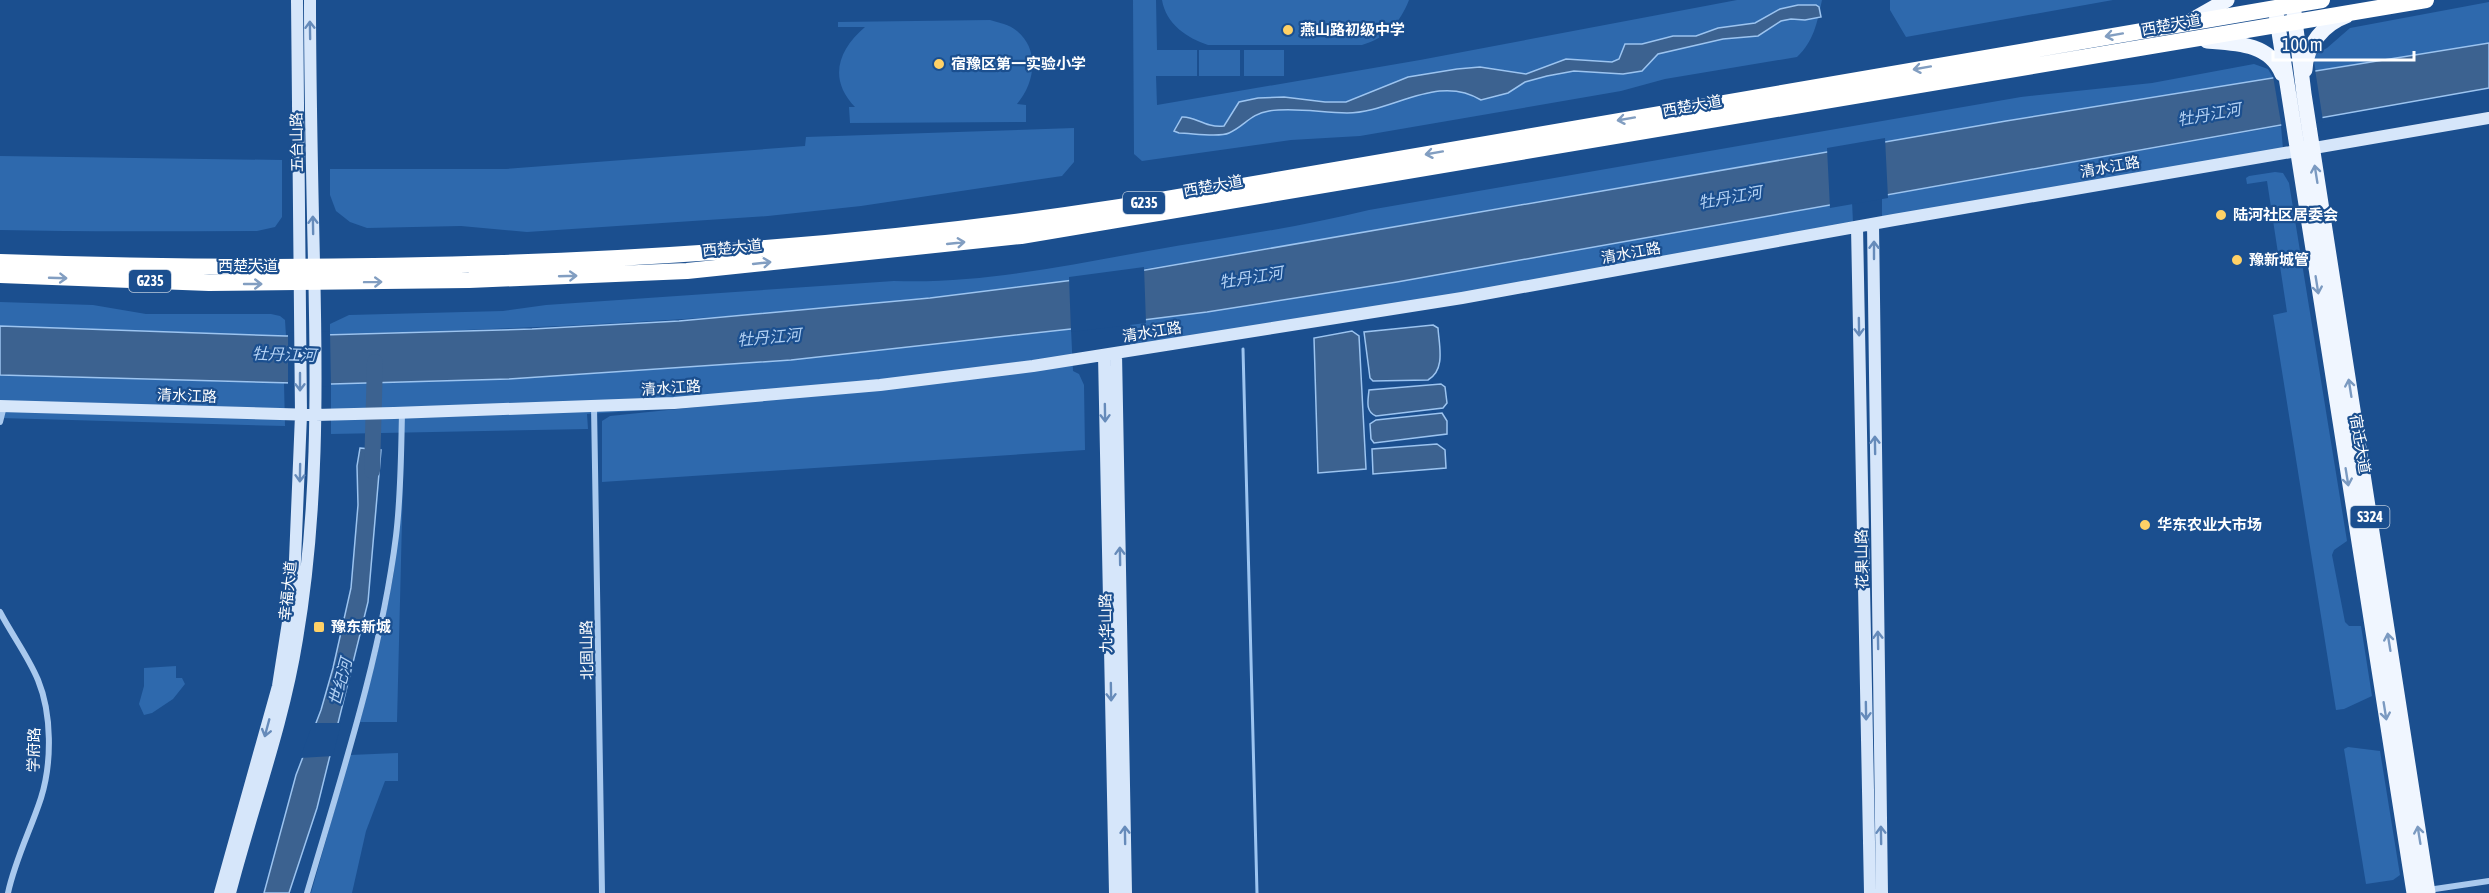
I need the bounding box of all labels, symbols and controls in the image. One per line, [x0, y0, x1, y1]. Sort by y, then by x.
street label: 西楚大道 [2140, 11, 2202, 38]
one-way arrow [304, 21, 316, 41]
place label: 燕山路初级中学 [1300, 21, 1405, 38]
marker: 燕山路初级中学 [1281, 23, 1295, 37]
scale bar [2273, 24, 2414, 62]
one-way arrow [2105, 30, 2124, 41]
text: 100 m [2282, 34, 2323, 55]
place label: 宿豫区第一实验小学 [951, 55, 1086, 72]
marker: 宿豫区第一实验小学 [932, 57, 946, 71]
one-way arrow [1912, 63, 1932, 74]
street label: 西楚大道 [1661, 92, 1723, 119]
water label: 牡丹江河 [2176, 99, 2245, 128]
street label: 五台山路 [287, 112, 306, 172]
one-way arrow [1617, 114, 1637, 125]
one-way arrow [1425, 147, 1444, 158]
street label: 清水江路 [2079, 153, 2141, 180]
one-way arrow [2311, 165, 2322, 185]
street label: 西楚大道 [1182, 172, 1244, 199]
water label: 牡丹江河 [1697, 182, 1766, 211]
road number: G235 [1123, 192, 1165, 214]
place label: 陆河社区居委会 [2233, 206, 2338, 223]
marker: 陆河社区居委会 [2214, 208, 2228, 222]
one-way arrow [307, 216, 319, 236]
street label: 西楚大道 [701, 236, 763, 259]
one-way arrow [946, 237, 966, 248]
street label: 清水江路 [1600, 239, 1662, 266]
one-way arrow [1868, 240, 1880, 260]
place label: 豫新城管 [2249, 251, 2309, 268]
marker: 豫新城管 [2230, 253, 2244, 267]
street label: 西楚大道 [218, 257, 278, 274]
one-way arrow [752, 257, 772, 268]
water label: 牡丹江河 [1218, 263, 1287, 291]
road number: G235 [129, 270, 171, 292]
one-way arrow [557, 270, 577, 282]
one-way arrow [48, 272, 68, 283]
one-way arrow [2311, 274, 2322, 294]
one-way arrow [362, 277, 382, 288]
one-way arrow [243, 278, 263, 289]
one-way arrow [1853, 317, 1865, 337]
street label: 清水江路 [1121, 318, 1183, 345]
water label: 牡丹江河 [736, 325, 805, 349]
water label: 牡丹江河 [252, 344, 319, 364]
one-way arrow [294, 371, 306, 391]
street label: 清水江路 [640, 377, 701, 398]
one-way arrow [2344, 378, 2355, 398]
street label: 清水江路 [157, 386, 217, 405]
one-way arrow [1100, 403, 1111, 423]
street label: 宿迁大道 [2347, 413, 2374, 475]
one-way arrow [1869, 435, 1881, 455]
one-way arrow [294, 463, 306, 483]
one-way arrow [2342, 467, 2353, 487]
road number: S324 [2350, 506, 2390, 528]
place label: 华东农业大市场 [2157, 516, 2262, 533]
marker: 华东农业大市场 [2138, 518, 2152, 532]
street label: 花果山路 [1852, 529, 1871, 589]
one-way arrow [1114, 546, 1126, 566]
street label: 幸福大道 [276, 560, 299, 622]
street label: 九华山路 [1096, 593, 1115, 653]
place label: 豫东新城 [331, 618, 391, 635]
marker: 豫东新城 [312, 620, 326, 634]
street label: 北固山路 [577, 620, 596, 680]
one-way arrow [1872, 630, 1884, 650]
one-way arrow [2384, 633, 2395, 653]
water label: 世纪河 [325, 654, 356, 708]
one-way arrow [1105, 681, 1117, 701]
one-way arrow [1861, 701, 1872, 721]
one-way arrow [2379, 701, 2390, 721]
one-way arrow [260, 718, 272, 737]
street label: 学府路 [25, 727, 42, 773]
one-way arrow [1119, 825, 1131, 845]
one-way arrow [1875, 825, 1887, 845]
one-way arrow [2413, 826, 2424, 846]

